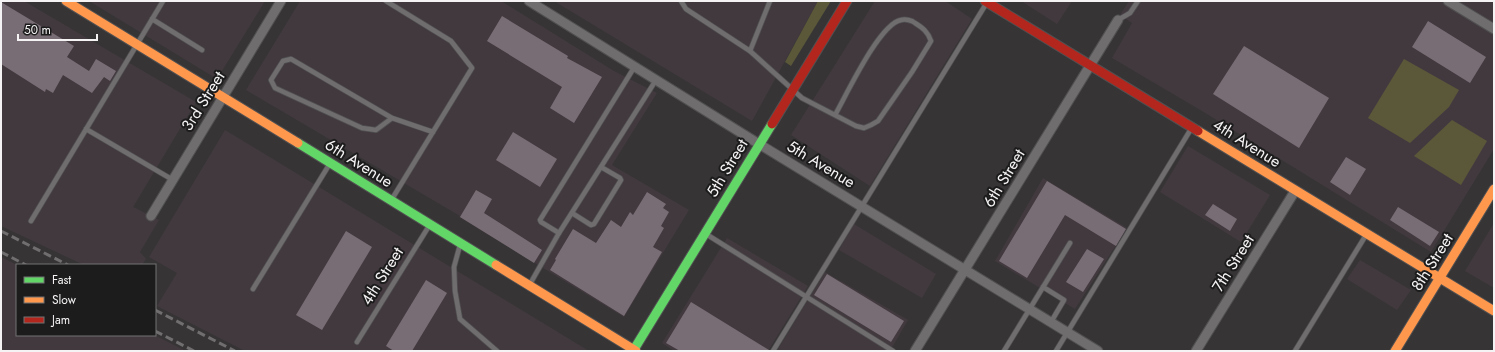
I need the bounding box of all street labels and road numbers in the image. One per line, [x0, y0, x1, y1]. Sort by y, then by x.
street label: 3rd Street [176, 67, 230, 135]
street label: 4th Avenue [1209, 113, 1285, 173]
street label: 6th Avenue [321, 133, 397, 193]
street label: 5th Street [701, 134, 753, 201]
street label: 5th Avenue [783, 135, 859, 193]
street label: 6th Street [978, 144, 1031, 212]
street label: 8th Street [1405, 229, 1459, 295]
street label: 7th Street [1206, 230, 1260, 296]
street label: 4th Street [355, 242, 409, 309]

